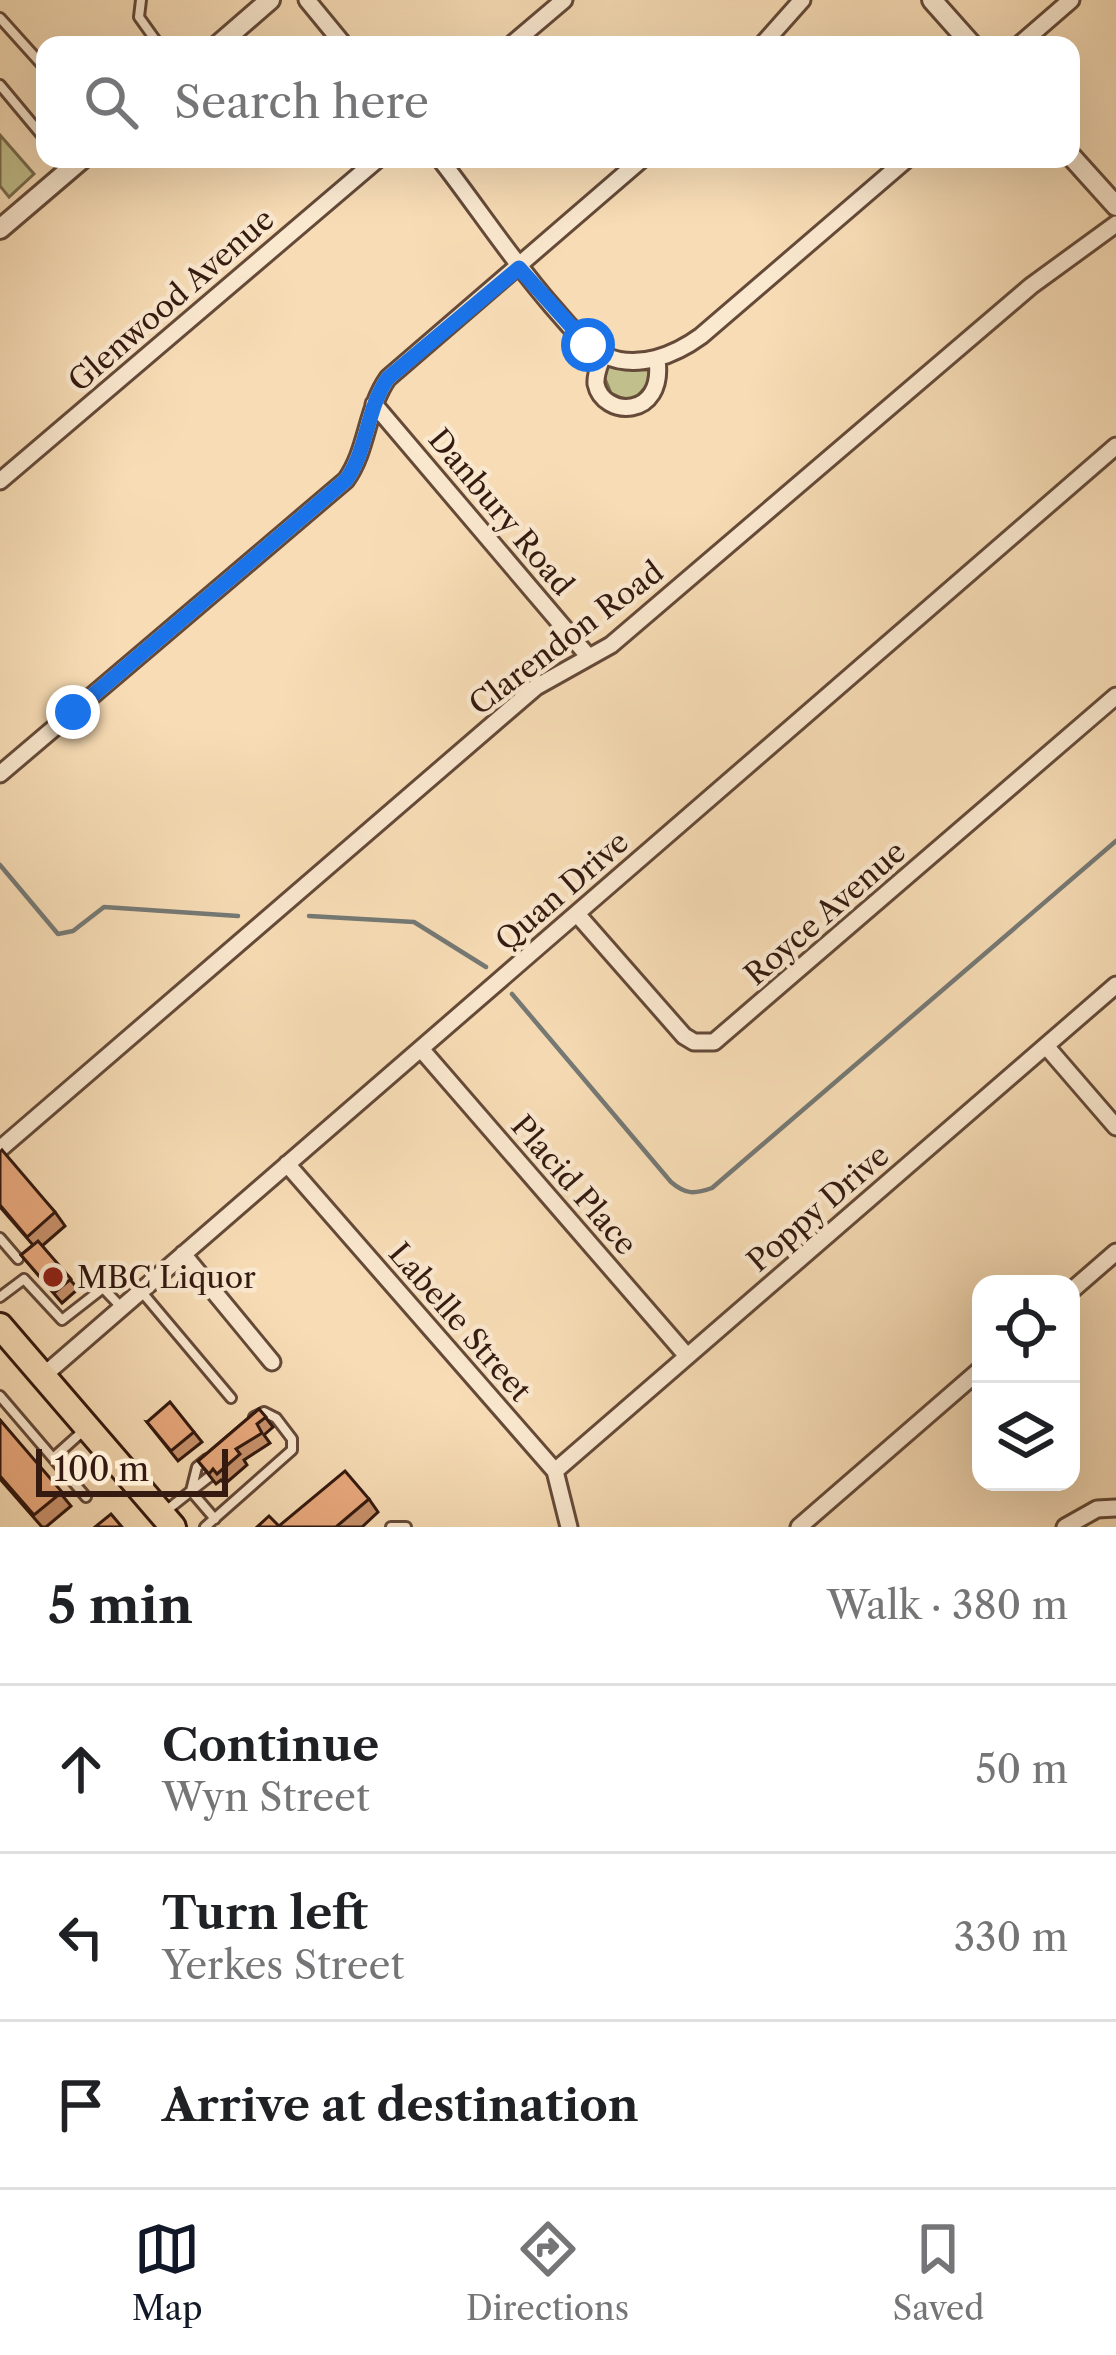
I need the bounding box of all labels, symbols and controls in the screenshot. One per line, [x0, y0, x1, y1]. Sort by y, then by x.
search box [36, 36, 1080, 168]
icon: search [78, 69, 144, 135]
text: Search here [174, 74, 429, 130]
street label: Glenwood Avenue [61, 201, 281, 399]
route start [561, 318, 615, 372]
street label: Danbury Road [421, 421, 581, 603]
street label: Clarendon Road [462, 553, 670, 723]
route end [46, 685, 100, 739]
street label: Quan Drive [488, 823, 636, 959]
street label: Royce Avenue [737, 833, 913, 993]
street label: Placid Place [503, 1108, 645, 1262]
street label: Poppy Drive [740, 1136, 896, 1280]
street label: Labelle Street [381, 1235, 539, 1409]
place label: MBC Liquor [77, 1259, 256, 1296]
marker: MBC Liquor [40, 1264, 66, 1290]
map controls [972, 1275, 1080, 1491]
button: locate [972, 1275, 1080, 1383]
button: layers [972, 1383, 1080, 1491]
scale bar [36, 1443, 228, 1496]
text: 100 m [54, 1449, 149, 1490]
text: 5 min [48, 1574, 193, 1636]
text: Walk · 380 m [827, 1581, 1068, 1629]
text: Continue [162, 1717, 379, 1773]
icon: ahead [48, 1736, 114, 1802]
text: 50 m [975, 1745, 1068, 1793]
text: Wyn Street [162, 1773, 370, 1821]
text: Turn left [162, 1885, 368, 1941]
icon: left [48, 1904, 114, 1970]
text: 330 m [954, 1913, 1068, 1961]
text: Yerkes Street [162, 1941, 404, 1989]
icon: arrive [48, 2072, 114, 2138]
text: Arrive at destination [162, 2077, 639, 2133]
tab: Map [132, 2216, 203, 2329]
tab: Directions [466, 2216, 629, 2329]
tab: Saved [893, 2216, 984, 2329]

